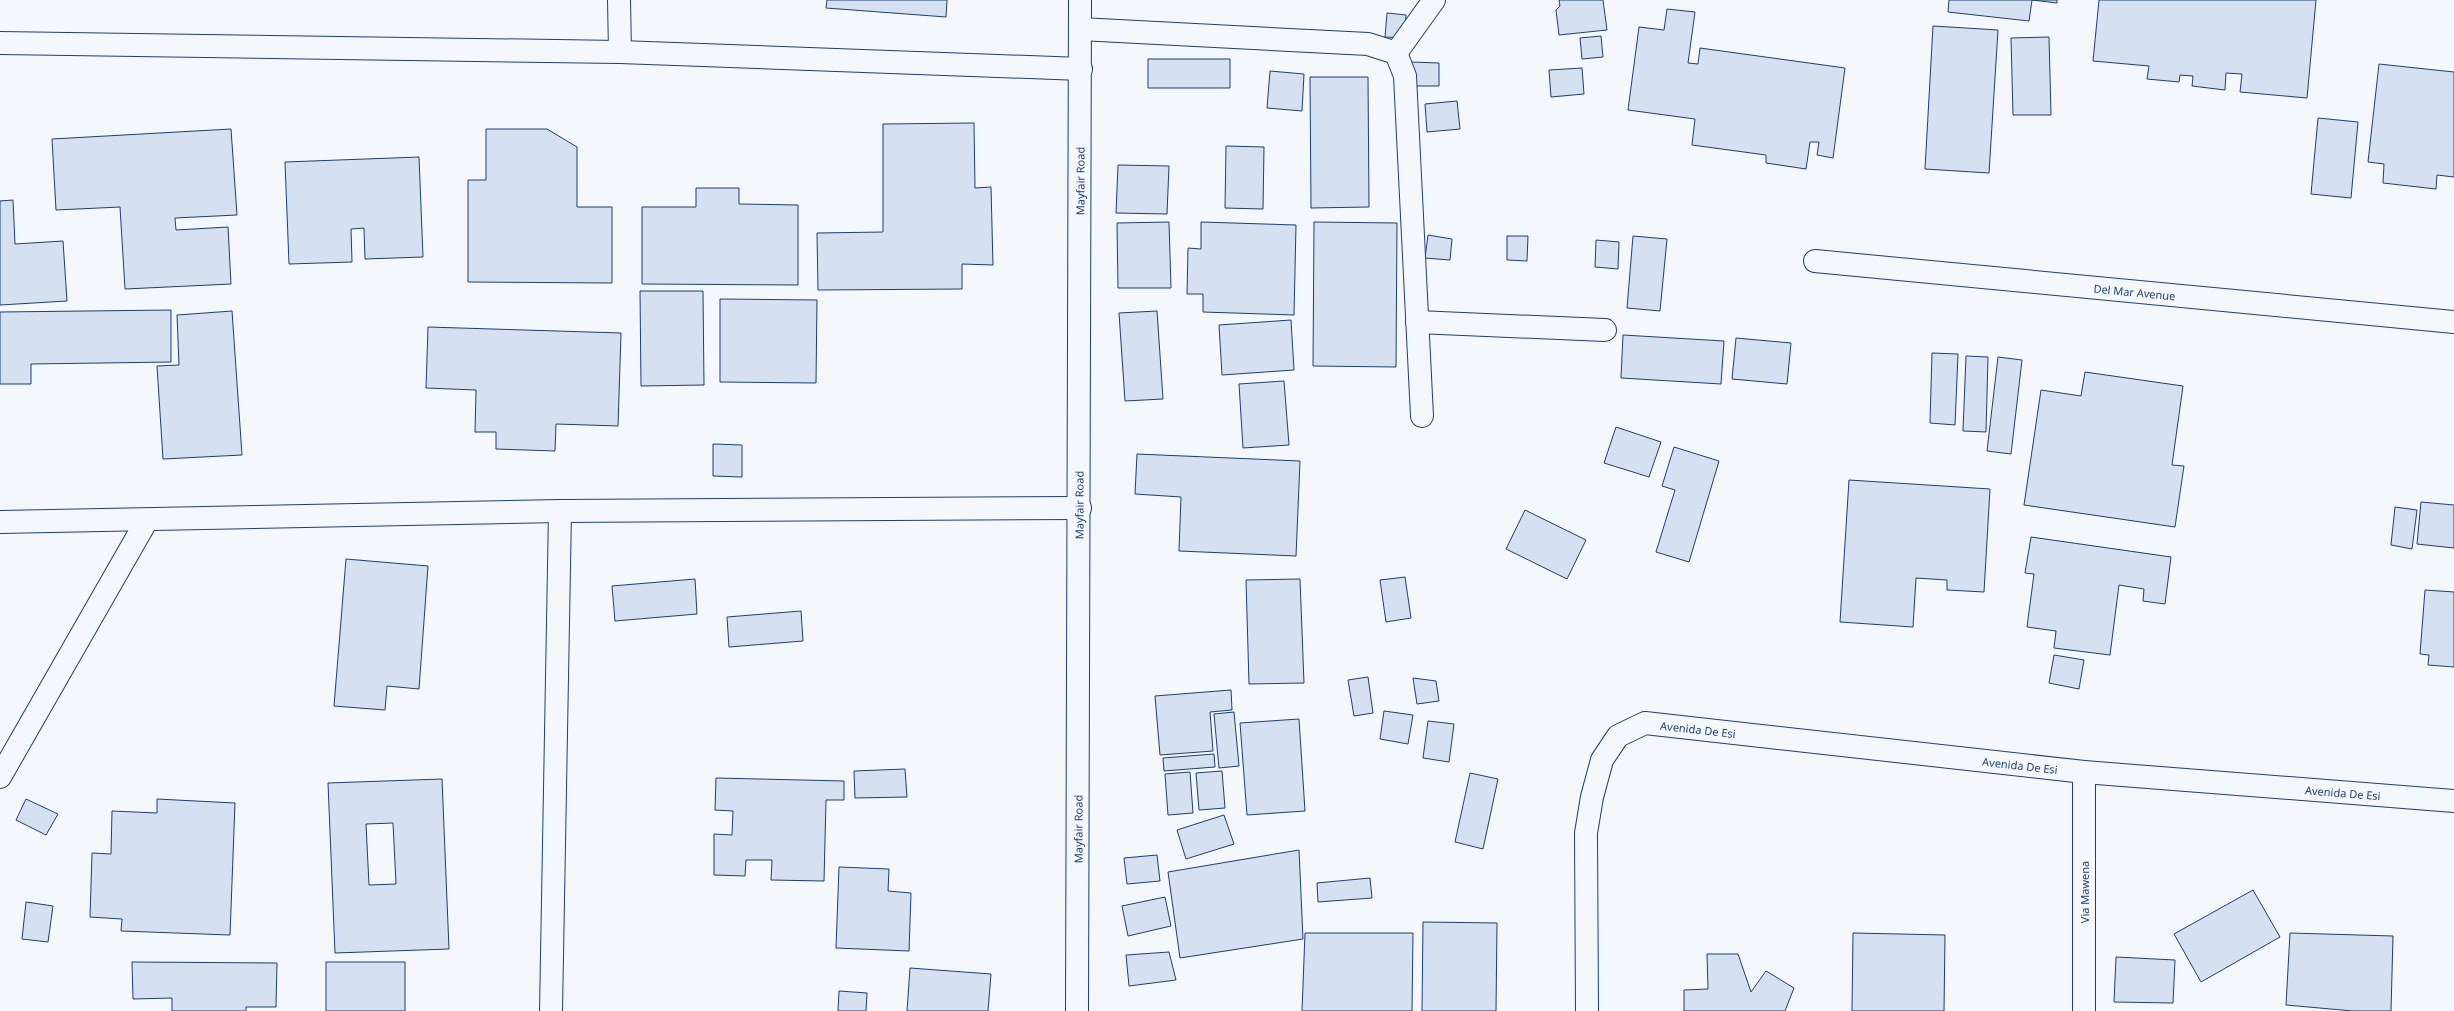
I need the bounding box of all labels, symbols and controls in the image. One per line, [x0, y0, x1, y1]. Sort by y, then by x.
street label: Mayfair Road [1072, 147, 1087, 215]
street label: Del Mar Avenue [2093, 280, 2176, 303]
street label: Mayfair Road [1071, 471, 1086, 539]
street label: Avenida De Esi [1660, 717, 1736, 741]
street label: Avenida De Esi [1982, 753, 2058, 777]
street label: Avenida De Esi [2305, 782, 2381, 803]
street label: Mayfair Road [1070, 795, 1085, 863]
street label: Via Mawena [2077, 861, 2092, 923]

